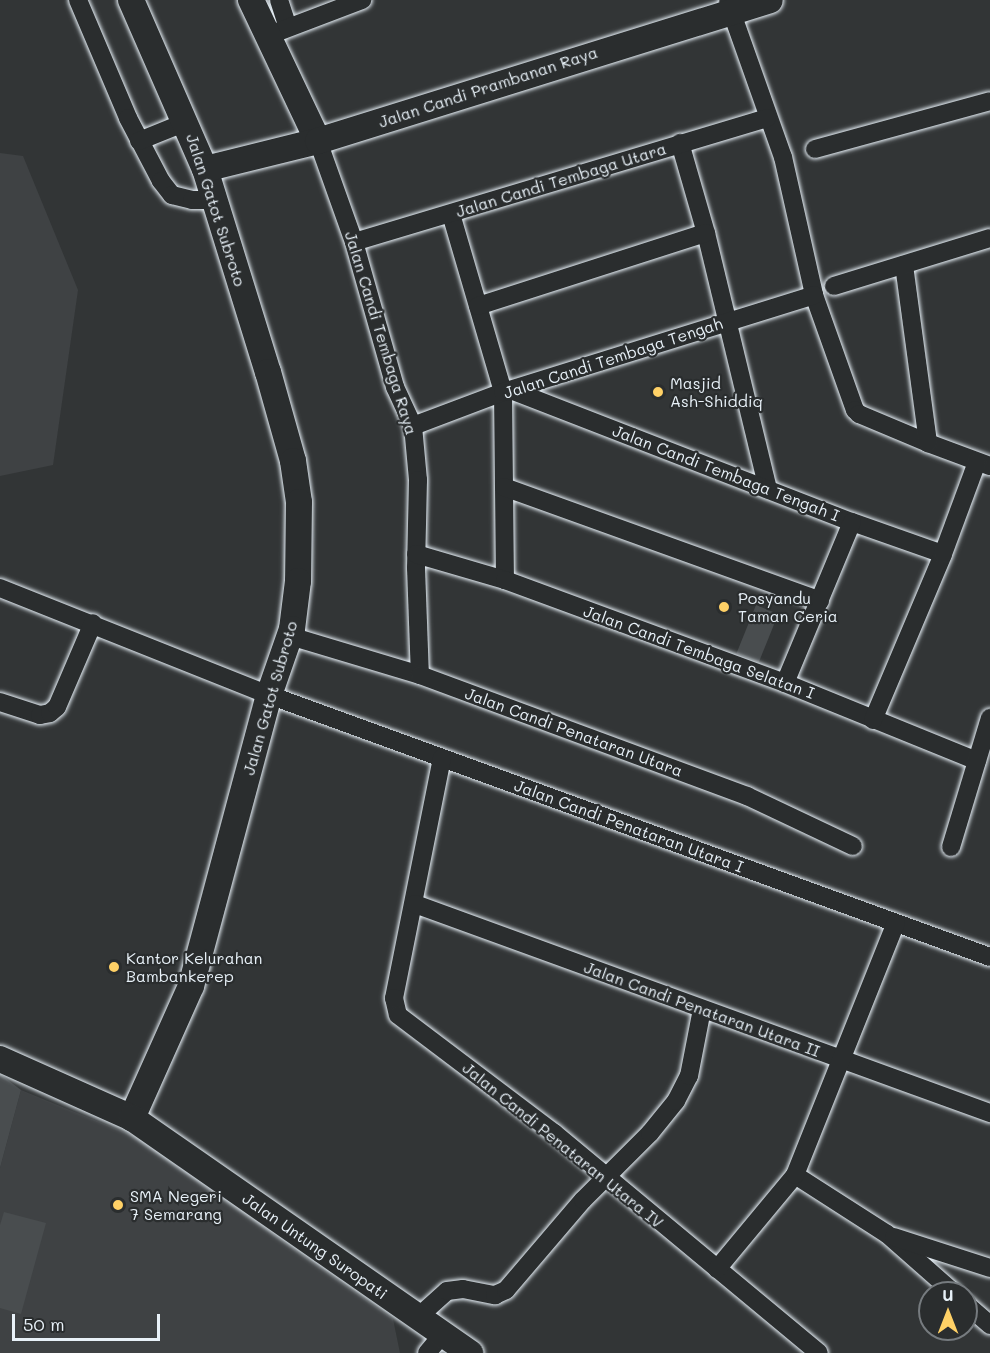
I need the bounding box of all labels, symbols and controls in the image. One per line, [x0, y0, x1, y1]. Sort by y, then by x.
street label: Jalan Candi Prambanan Raya [376, 42, 600, 132]
street label: Jalan Gatot Subroto [182, 131, 250, 289]
street label: Jalan Candi Tembaga Utara [454, 139, 668, 221]
street label: Jalan Candi Tembaga Raya [341, 229, 421, 437]
street label: Jalan Candi Tembaga Tengah [501, 313, 725, 403]
place label: Masjid Ash-Shiddiq [670, 373, 763, 411]
marker: Masjid Ash-Shiddiq [651, 385, 665, 399]
street label: Jalan Candi Tembaga Tengah I [610, 421, 842, 525]
place label: Posyandu Taman Ceria [738, 588, 838, 626]
marker: Posyandu Taman Ceria [715, 598, 733, 616]
street label: Jalan Candi Tembaga Selatan I [581, 601, 817, 703]
street label: Jalan Gatot Subroto [239, 619, 301, 777]
street label: Jalan Candi Penataran Utara [463, 684, 685, 780]
street label: Jalan Candi Penataran Utara I [512, 776, 746, 876]
place label: Kantor Kelurahan Bambankerep [126, 948, 262, 986]
street label: Jalan Candi Penataran Utara II [582, 957, 822, 1061]
marker: Kantor Kelurahan Bambankerep [107, 960, 121, 974]
street label: Jalan Candi Penataran Utara IV [459, 1058, 667, 1232]
place label: SMA Negeri 7 Semarang [130, 1186, 222, 1224]
street label: Jalan Untung Suropati [239, 1189, 391, 1303]
marker: SMA Negeri 7 Semarang [111, 1198, 125, 1212]
north arrow [918, 1281, 978, 1341]
text: U [942, 1284, 954, 1305]
scale bar [15, 1302, 164, 1340]
text: 50 m [23, 1312, 65, 1336]

